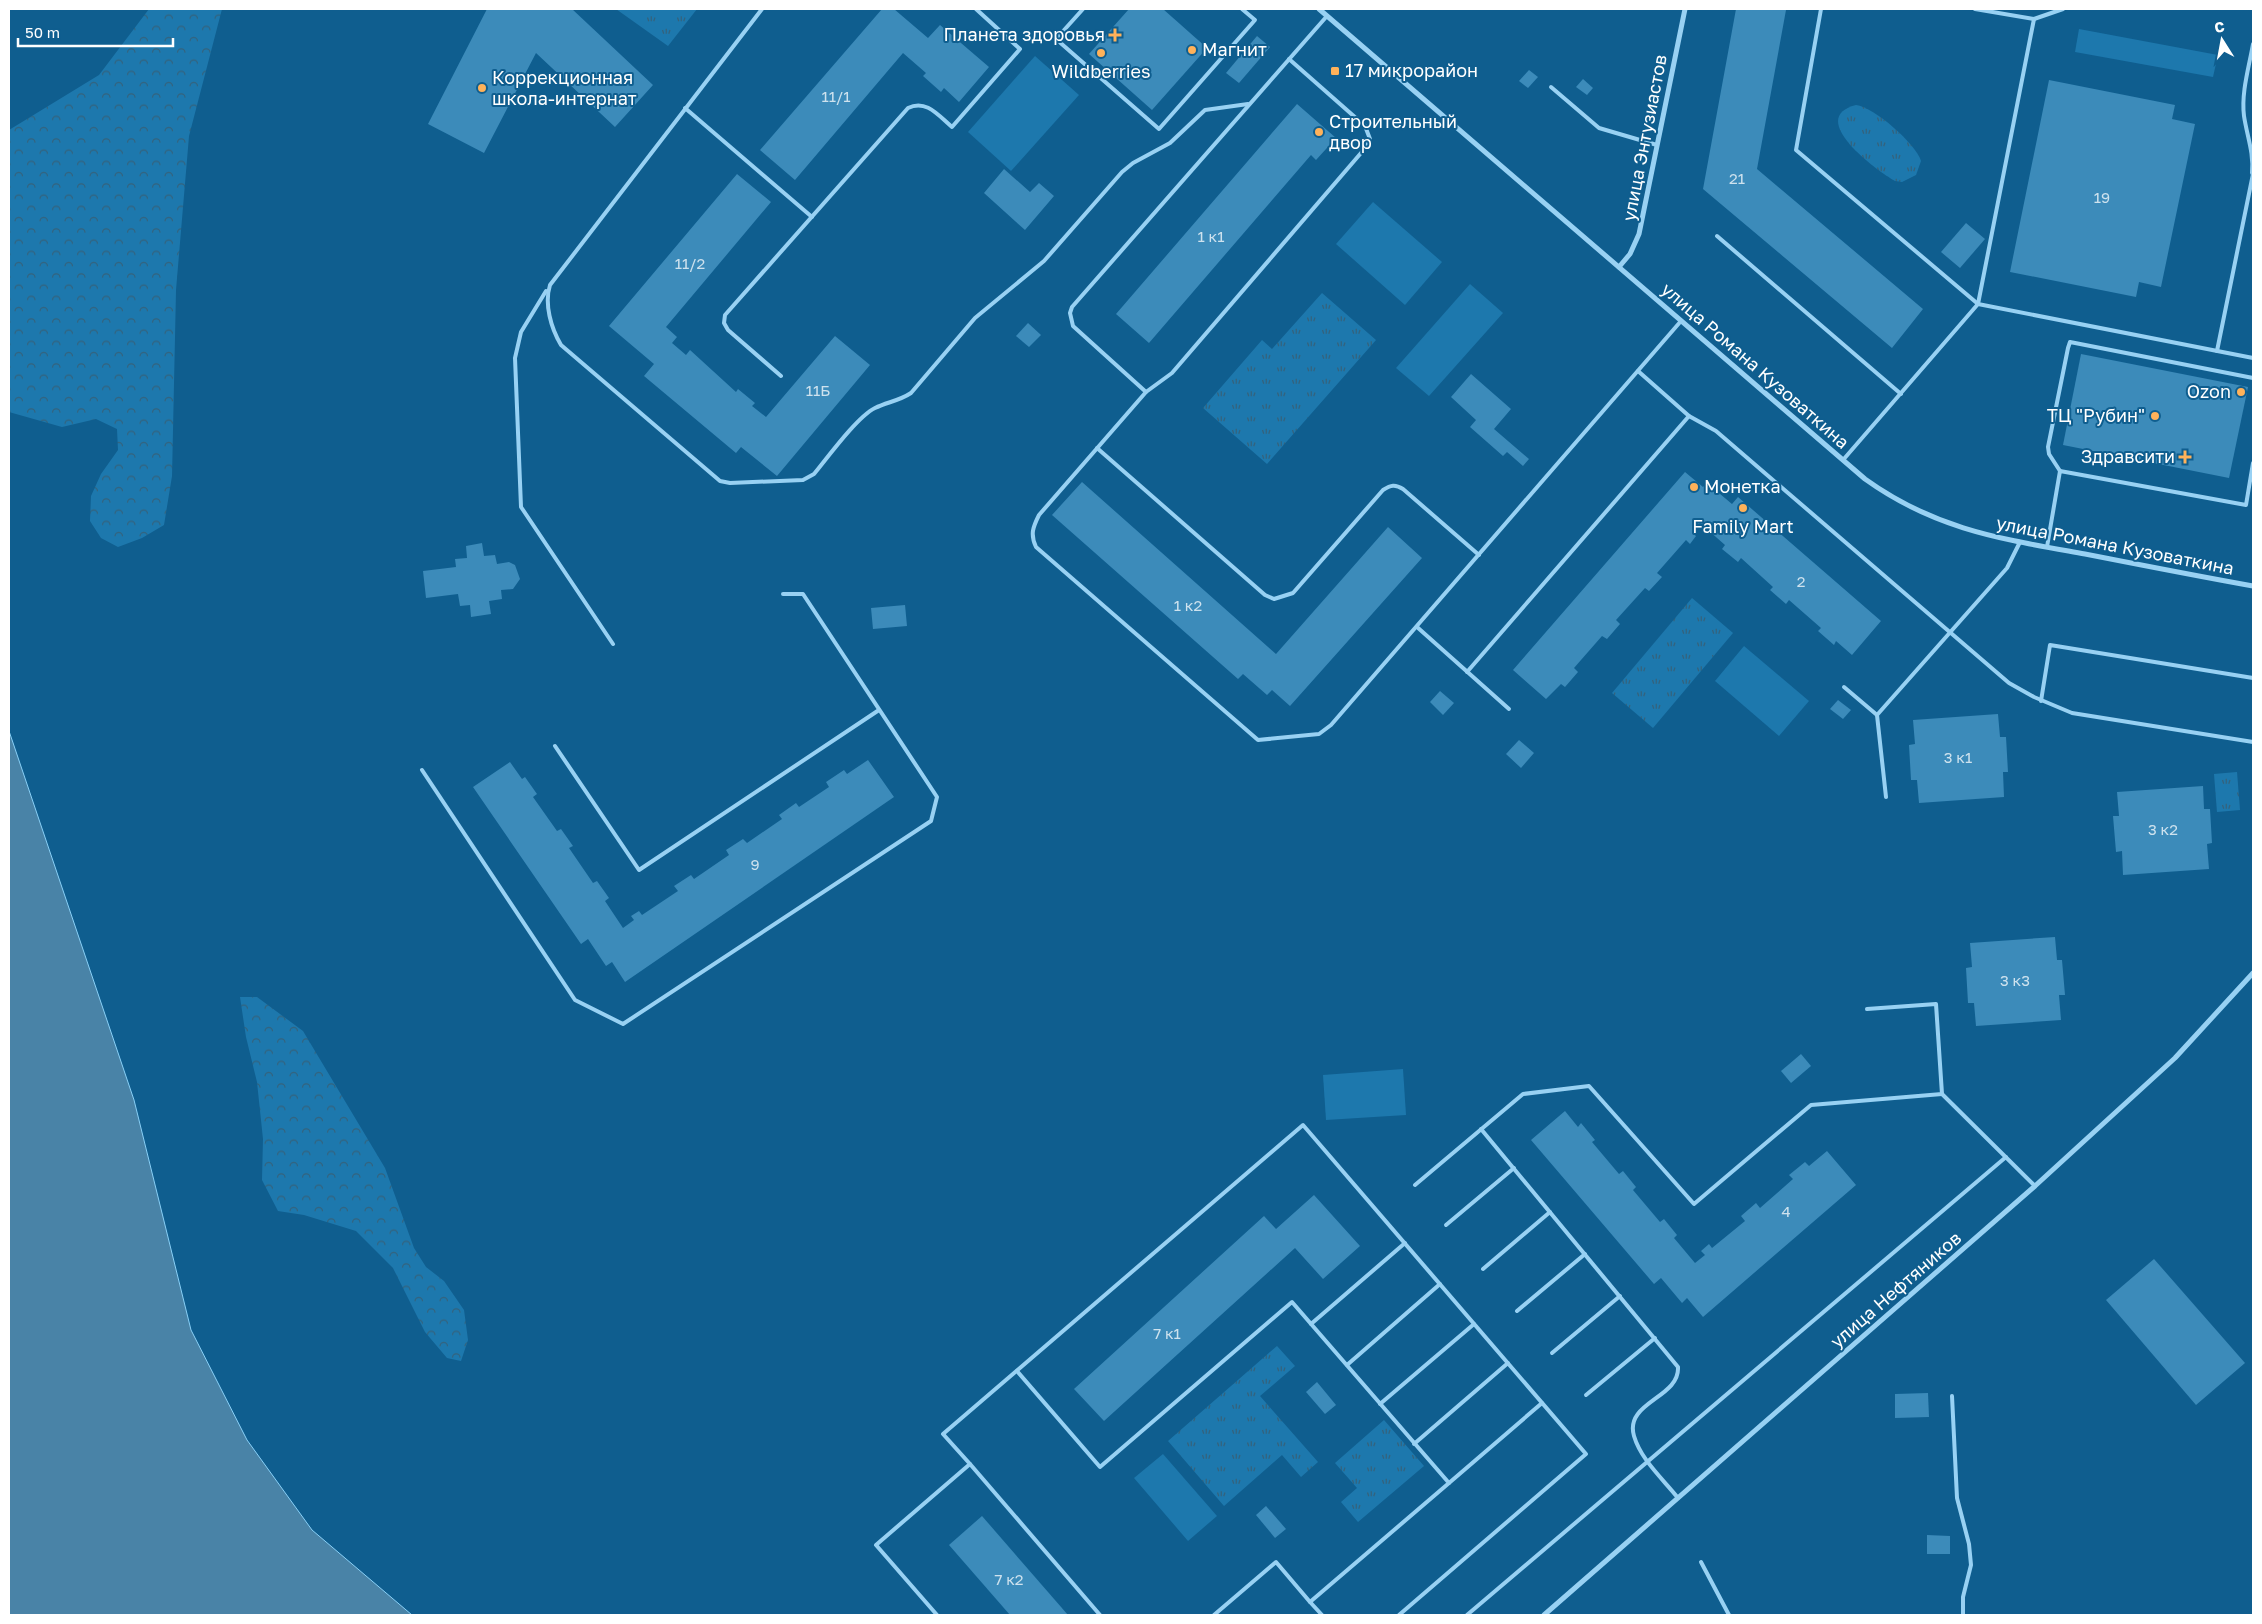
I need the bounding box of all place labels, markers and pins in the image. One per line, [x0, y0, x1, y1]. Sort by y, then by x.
place label: Планета здоровья [944, 23, 1105, 45]
marker: Планета здоровья [1109, 29, 1121, 41]
place label: Магнит [1202, 38, 1267, 60]
marker: Магнит [1186, 44, 1198, 56]
marker: Wildberries [1095, 47, 1107, 59]
place label: 17 микрорайон [1345, 59, 1478, 81]
place label: Wildberries [1051, 60, 1151, 82]
marker: 17 микрорайон [1329, 65, 1341, 77]
place label: Коррекционная школа-интернат [492, 66, 637, 109]
marker: Коррекционная школа-интернат [476, 82, 488, 94]
place label: Строительный двор [1329, 110, 1457, 153]
marker: Строительный двор [1313, 126, 1325, 138]
place label: Ozon [2187, 380, 2231, 402]
marker: Ozon [2235, 386, 2247, 398]
place label: ТЦ "Рубин" [2047, 404, 2145, 426]
marker: ТЦ "Рубин" [2149, 410, 2161, 422]
place label: Здравсити [2081, 445, 2175, 467]
marker: Здравсити [2179, 451, 2191, 463]
place label: Монетка [1704, 475, 1781, 497]
marker: Монетка [1688, 481, 1700, 493]
marker: Family Mart [1737, 502, 1749, 514]
place label: Family Mart [1692, 515, 1794, 537]

